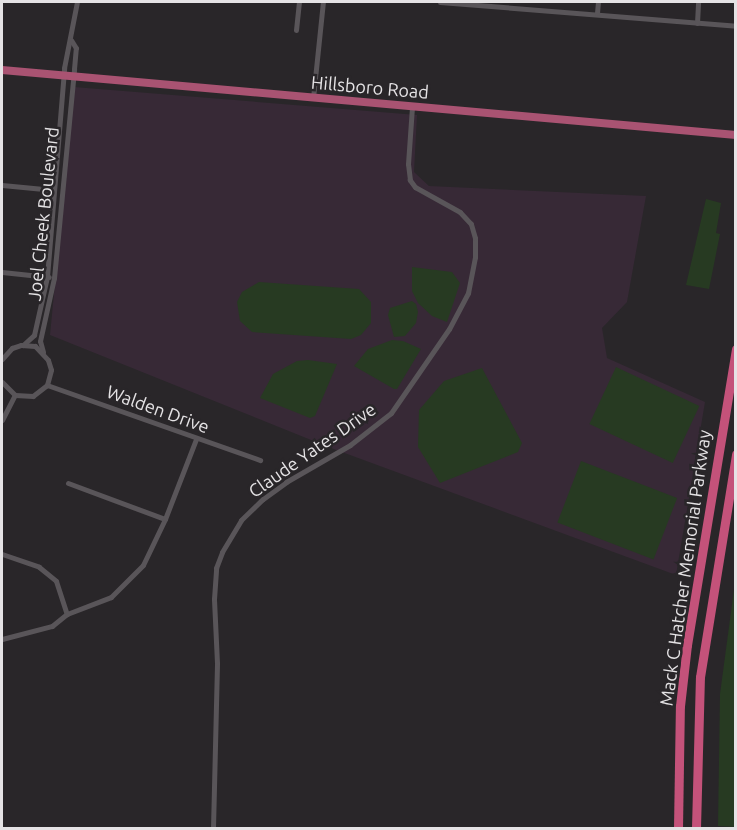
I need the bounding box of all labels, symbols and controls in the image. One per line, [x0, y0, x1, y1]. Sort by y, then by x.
street label: Hillsboro Road [310, 71, 430, 103]
street label: Joel Cheek Boulevard [23, 126, 63, 302]
street label: Walden Drive [104, 380, 212, 438]
street label: Claude Yates Drive [244, 398, 380, 502]
street label: Mack C Hatcher Memorial Parkway [655, 429, 715, 707]

